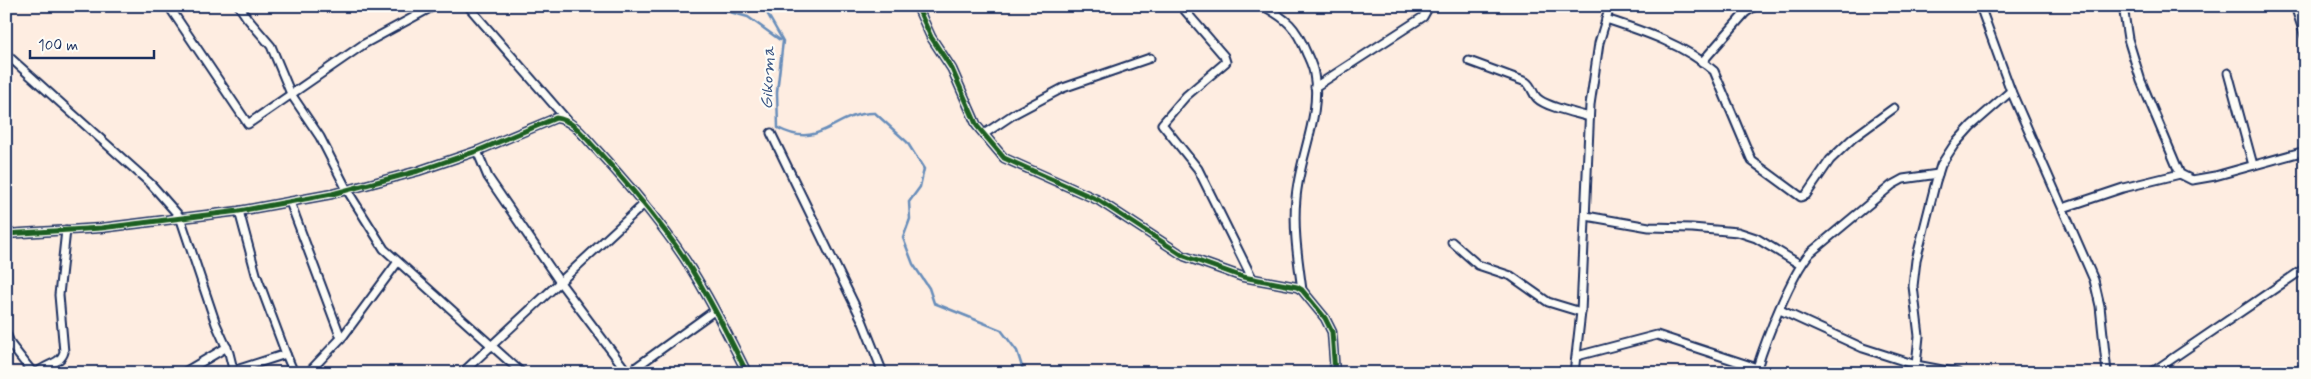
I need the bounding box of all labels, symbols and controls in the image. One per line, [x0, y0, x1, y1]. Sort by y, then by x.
scale bar [30, 28, 154, 60]
text: 100 m [38, 36, 78, 56]
water label: Gikoma [755, 45, 781, 110]

